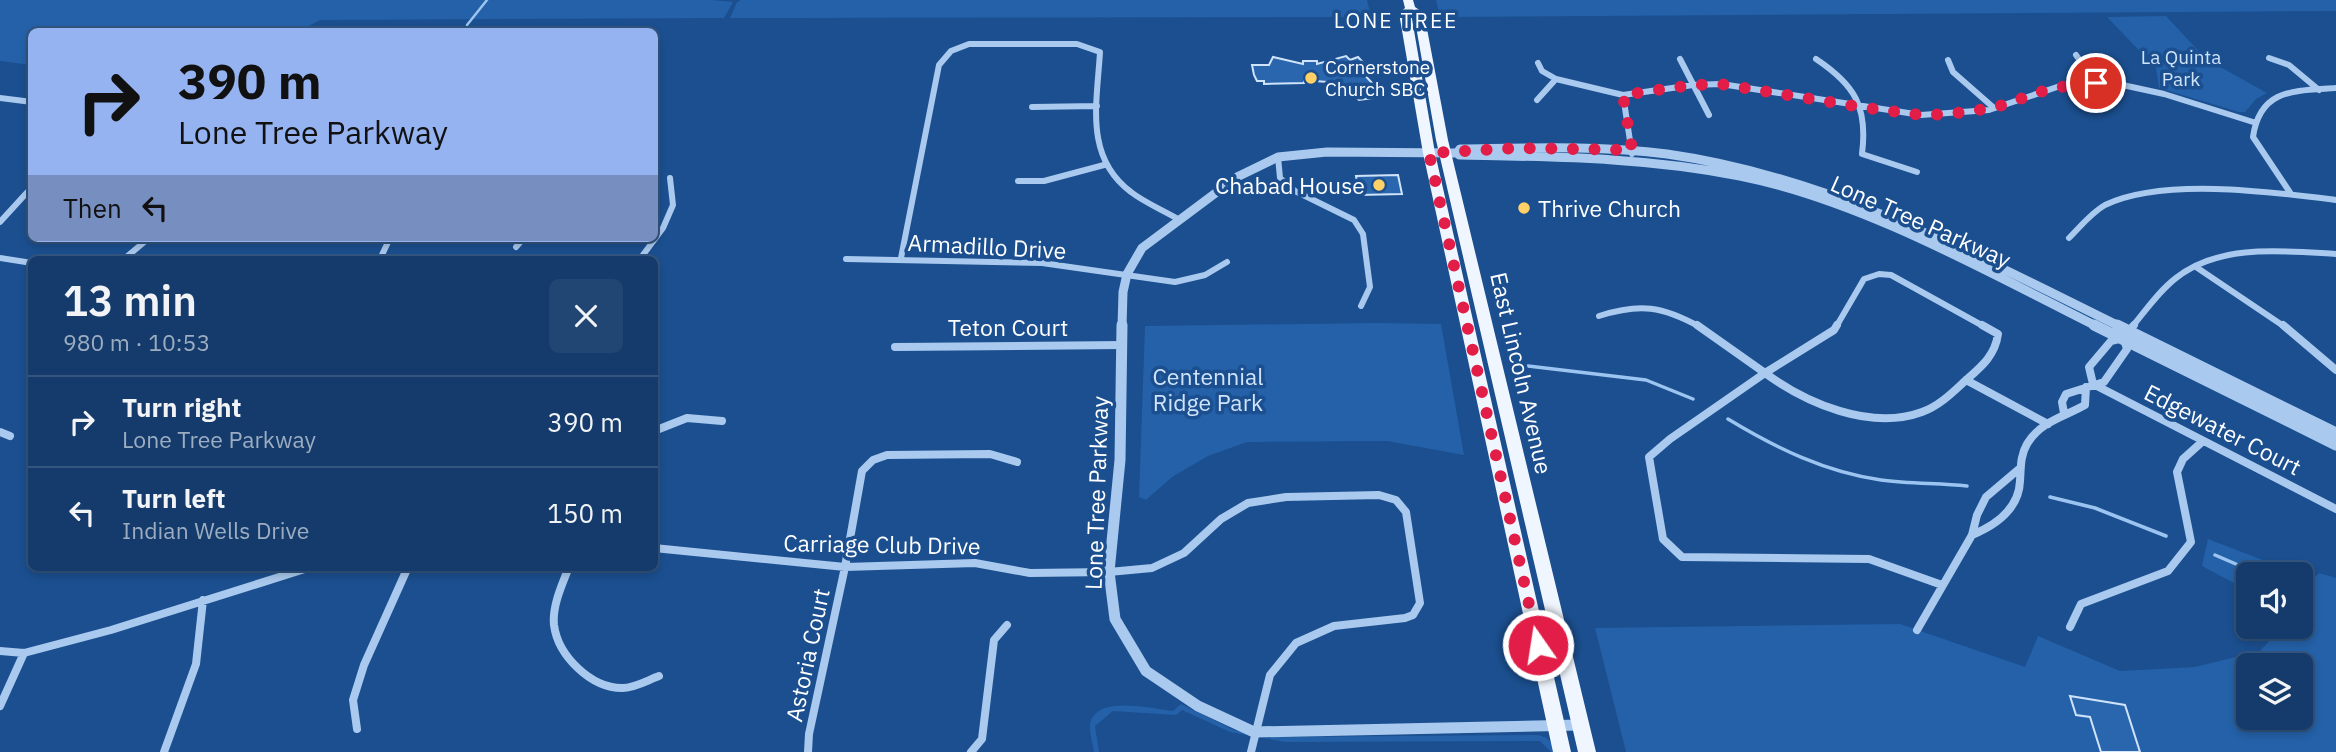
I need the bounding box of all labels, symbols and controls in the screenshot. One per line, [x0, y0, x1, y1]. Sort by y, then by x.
district label: LONE TREE [1334, 6, 1458, 34]
park label: La Quinta Park [2141, 45, 2221, 91]
text: 390 m [178, 49, 322, 112]
pin [2066, 53, 2126, 113]
place label: Cornerstone Church SBC [1325, 55, 1430, 101]
icon: right [63, 56, 154, 147]
icon: arrive [2077, 64, 2115, 102]
marker: Cornerstone Church SBC [1303, 70, 1319, 86]
text: Lone Tree Parkway [178, 111, 448, 153]
street label: Lone Tree Parkway [1826, 168, 2016, 274]
place label: Chabad House [1215, 170, 1365, 200]
marker: Chabad House [1371, 177, 1387, 193]
icon: left [136, 189, 174, 227]
text: Then [63, 191, 122, 225]
place label: Thrive Church [1538, 193, 1681, 223]
marker: Thrive Church [1516, 200, 1532, 216]
street label: Armadillo Drive [907, 227, 1067, 265]
street label: East Lincoln Avenue [1484, 269, 1560, 477]
text: 13 min [63, 273, 197, 328]
button: close [549, 279, 623, 353]
street label: Teton Court [948, 312, 1068, 342]
text: 980 m · 10:53 [63, 327, 210, 357]
park label: Centennial Ridge Park [1153, 361, 1264, 417]
street label: Edgewater Court [2140, 377, 2306, 481]
text: Turn right [122, 390, 241, 424]
street label: Lone Tree Parkway [1078, 395, 1114, 591]
icon: right [63, 403, 101, 441]
text: 390 m [547, 405, 623, 439]
text: Lone Tree Parkway [122, 424, 316, 454]
text: Turn left [122, 481, 225, 515]
icon: left [63, 494, 101, 532]
text: 150 m [547, 496, 623, 530]
text: Indian Wells Drive [122, 515, 309, 545]
street label: Carriage Club Drive [783, 527, 981, 561]
map controls [2236, 562, 2313, 730]
button: sound [2236, 562, 2313, 639]
street label: Astoria Court [778, 586, 836, 724]
position arrow [1501, 608, 1575, 682]
button: layers [2236, 653, 2313, 730]

